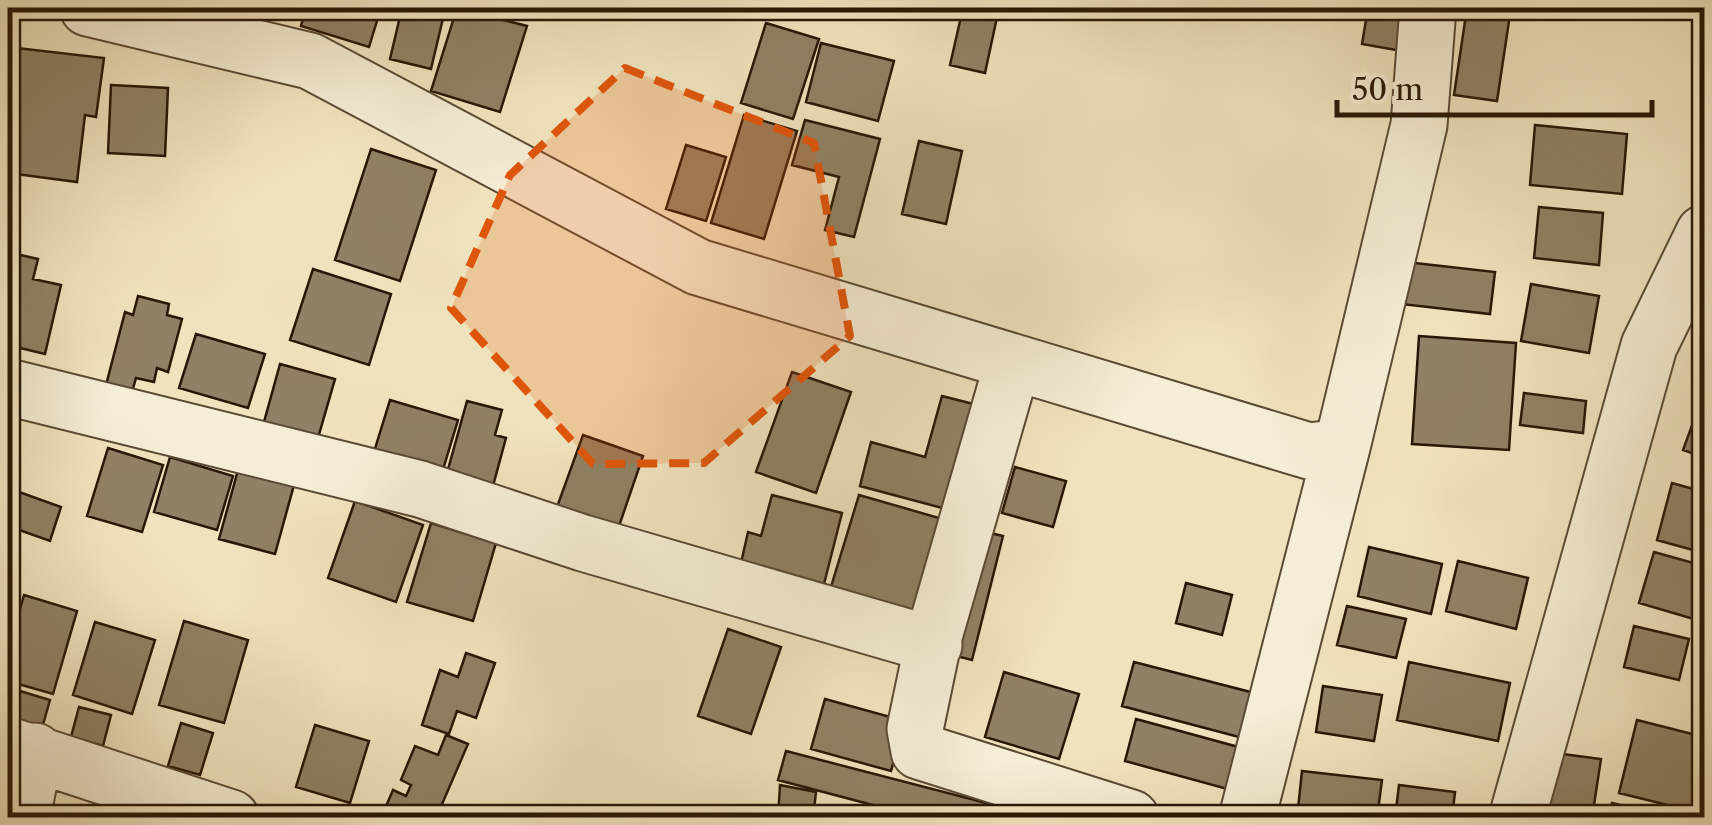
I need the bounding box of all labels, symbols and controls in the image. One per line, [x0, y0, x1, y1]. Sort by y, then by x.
scale bar [1337, 55, 1652, 117]
text: 50 m [1352, 71, 1423, 108]

